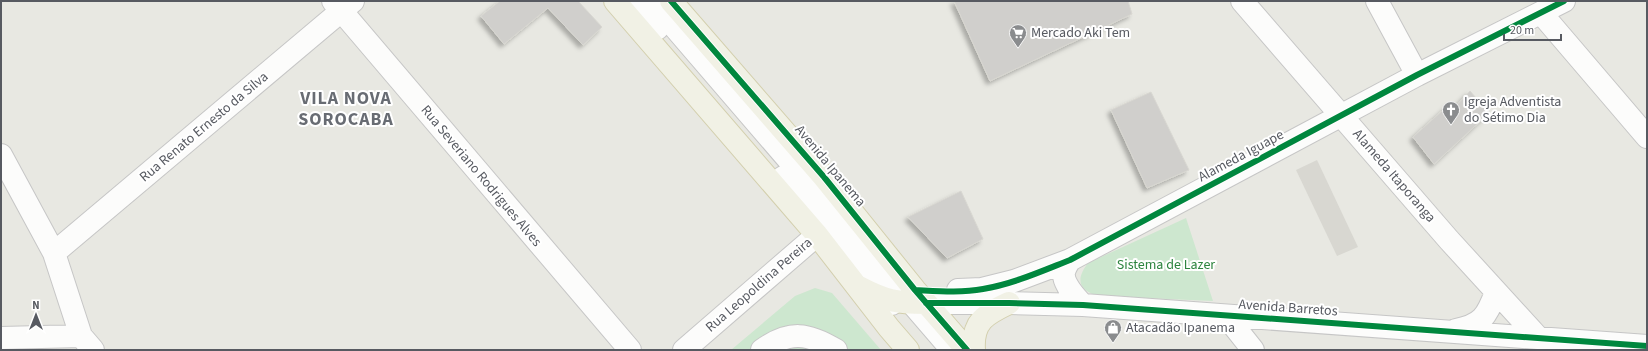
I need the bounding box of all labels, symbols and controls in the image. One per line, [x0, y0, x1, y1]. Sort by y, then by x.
scale bar [1504, 16, 1561, 42]
text: 20 m [1510, 22, 1534, 39]
supermarket icon: Mercado Aki Tem [1008, 23, 1028, 48]
place label: Mercado Aki Tem [1031, 23, 1130, 43]
street label: Rua Renato Ernesto da Silva [135, 67, 273, 187]
district label: VILA NOVA SOROCABA [298, 86, 394, 132]
place label: Igreja Adventista do Sétimo Dia [1464, 92, 1561, 128]
church icon: Igreja Adventista do Sétimo Dia [1441, 100, 1461, 125]
street label: Rua Severiano Rodrigues Alves [416, 101, 546, 251]
street label: Avenida Ipanema [790, 121, 870, 211]
street label: Alameda Iguape [1195, 125, 1287, 187]
street label: Alameda Itaporanga [1348, 125, 1440, 227]
street label: Rua Leopoldina Pereira [701, 233, 817, 337]
park label: Sistema de Lazer [1117, 255, 1215, 275]
north arrow [16, 295, 56, 335]
street label: Avenida Barretos [1238, 295, 1338, 321]
text: N [32, 298, 40, 313]
shop icon: Atacadão Ipanema [1103, 318, 1123, 343]
place label: Atacadão Ipanema [1126, 318, 1235, 338]

